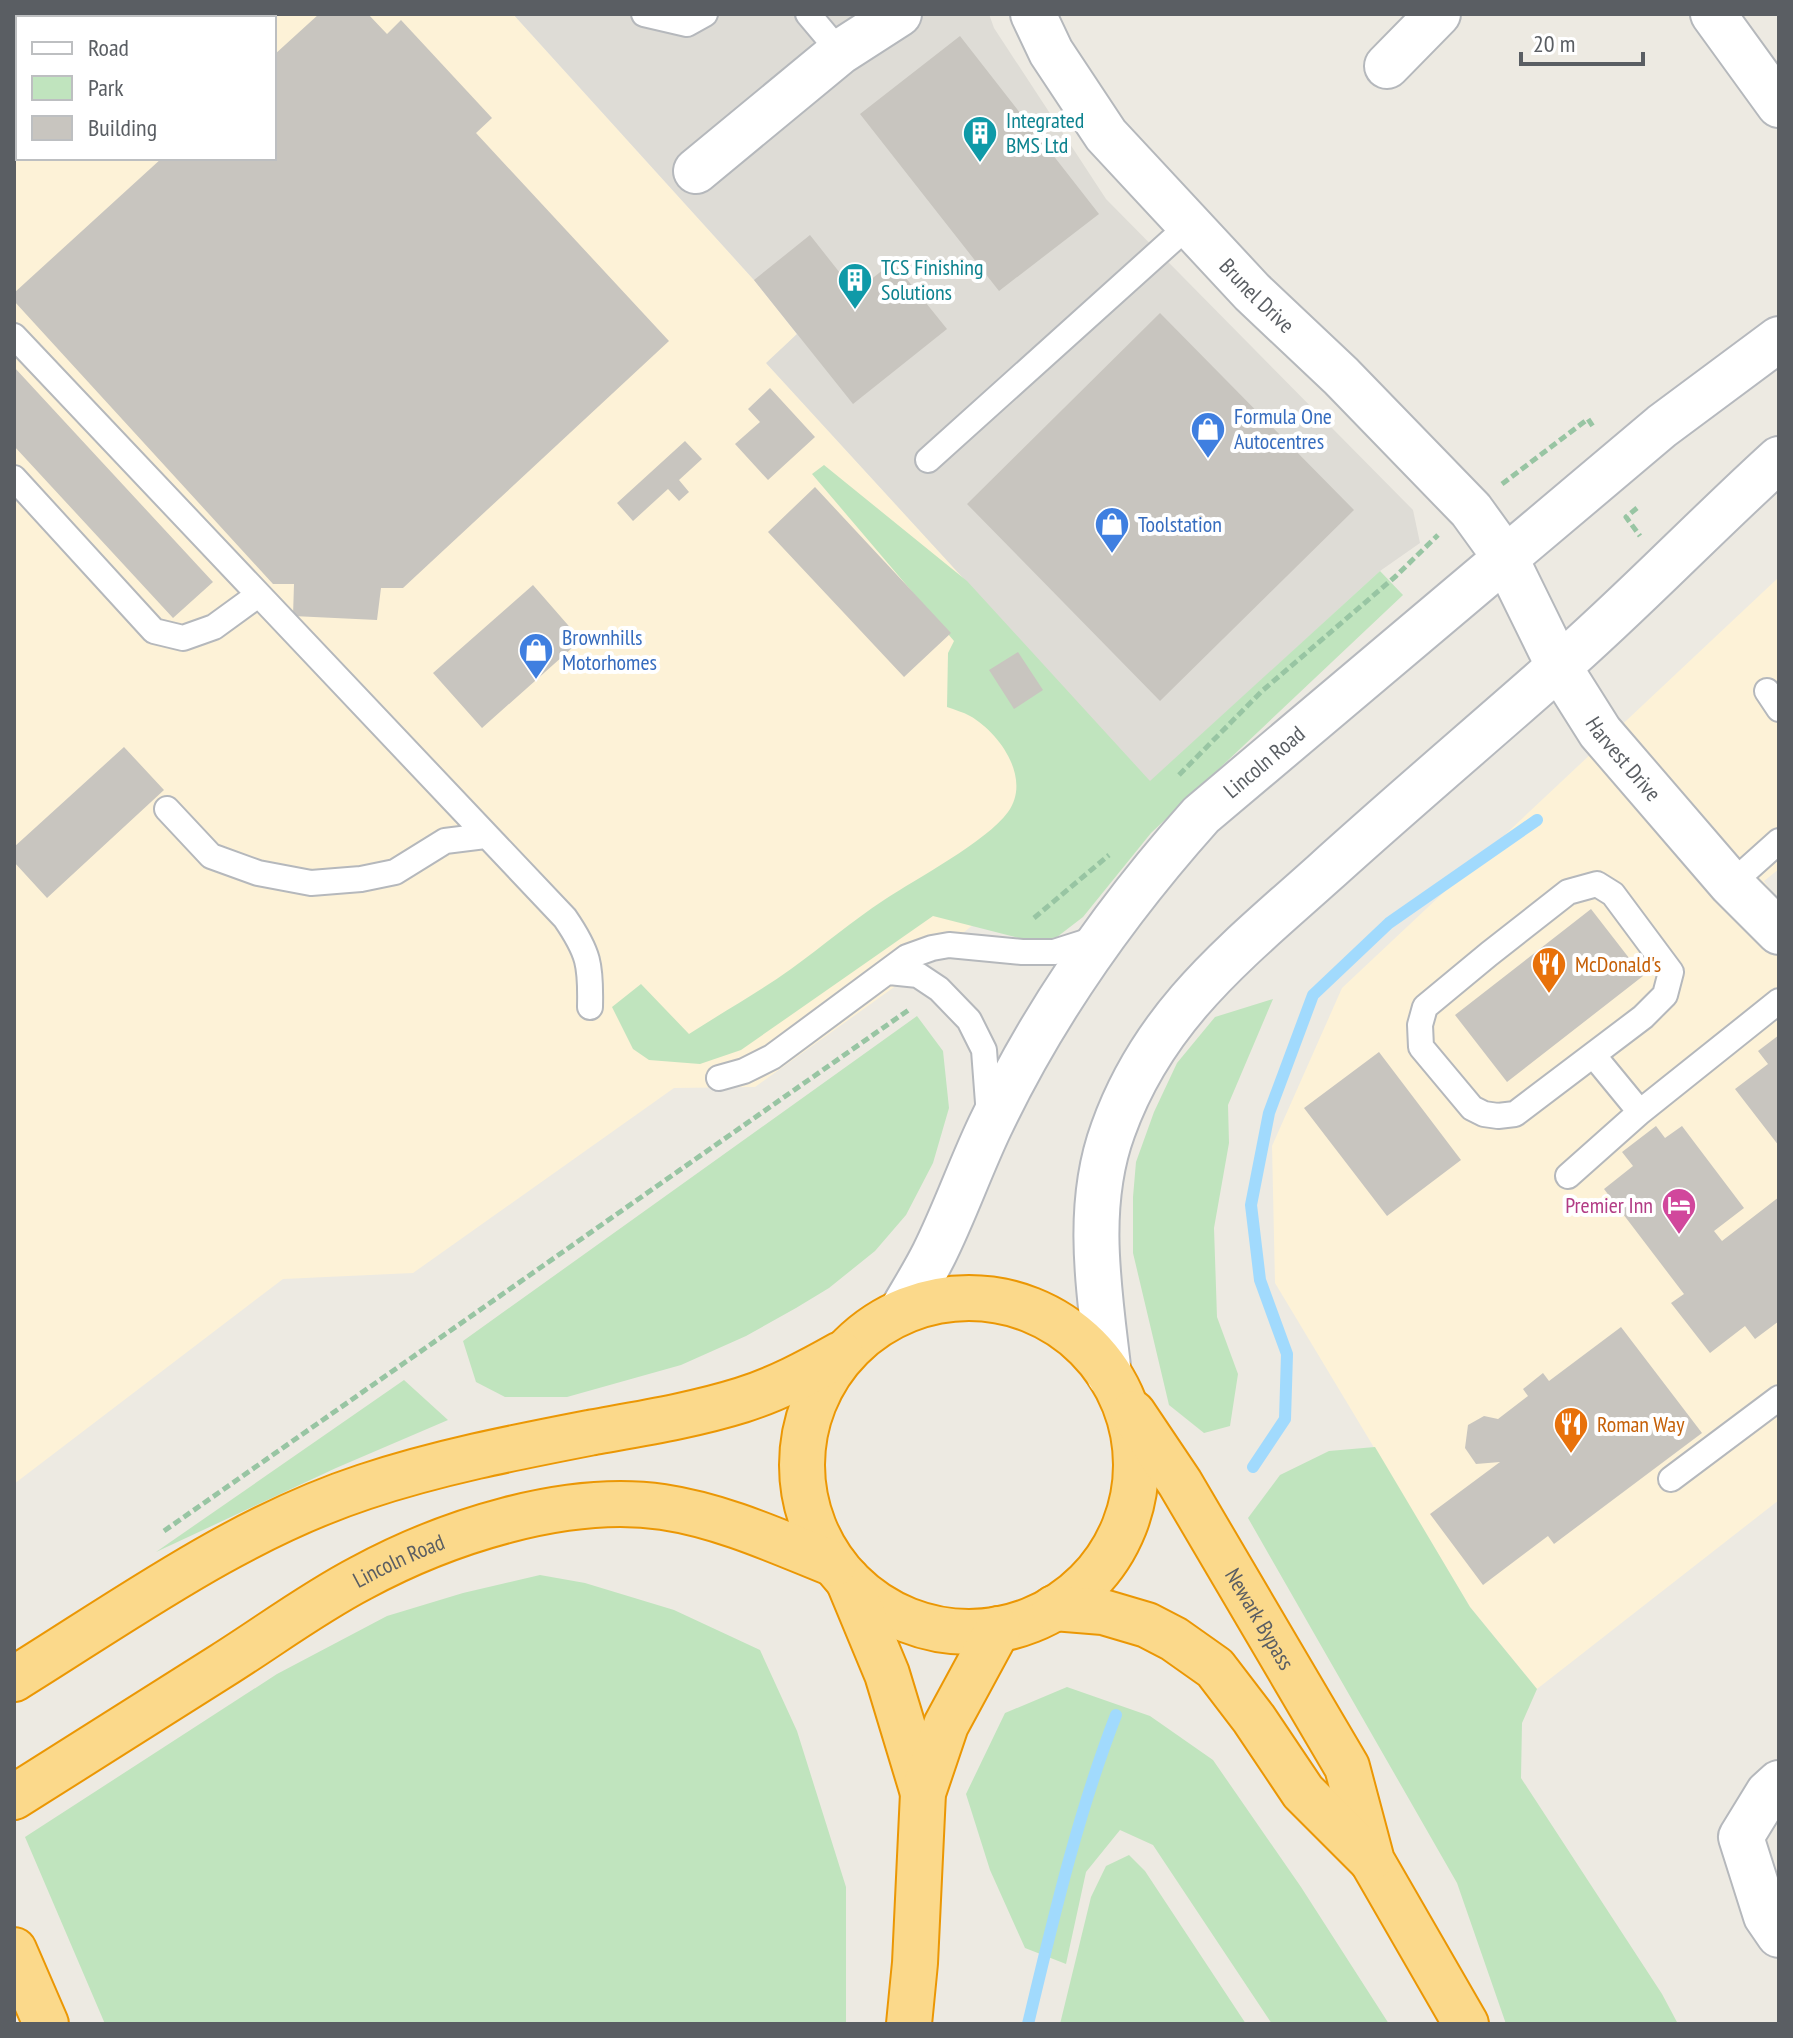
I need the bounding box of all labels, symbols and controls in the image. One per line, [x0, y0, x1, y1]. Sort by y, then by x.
legend [16, 16, 276, 160]
scale bar [1521, 16, 1643, 66]
text: 20 m [1533, 28, 1575, 59]
text: Road [88, 32, 129, 63]
text: Park [88, 72, 124, 103]
place label: Integrated BMS Ltd [1006, 106, 1084, 159]
text: Building [88, 112, 157, 143]
building icon: Integrated BMS Ltd [961, 114, 999, 164]
street label: Brunel Drive [1214, 252, 1300, 339]
place label: TCS Finishing Solutions [881, 253, 984, 306]
building icon: TCS Finishing Solutions [836, 261, 874, 311]
place label: Formula One Autocentres [1234, 402, 1332, 455]
shop icon: Formula One Autocentres [1189, 410, 1227, 460]
shop icon: Toolstation [1093, 505, 1131, 555]
place label: Toolstation [1138, 510, 1222, 538]
place label: Brownhills Motorhomes [562, 623, 657, 676]
shop icon: Brownhills Motorhomes [517, 631, 555, 681]
street label: Harvest Drive [1580, 711, 1667, 807]
street label: Lincoln Road [1218, 720, 1310, 804]
restaurant icon: McDonald's [1530, 945, 1568, 995]
place label: McDonald's [1575, 950, 1661, 978]
hotel icon: Premier Inn [1660, 1186, 1698, 1236]
place label: Premier Inn [1565, 1191, 1653, 1219]
restaurant icon: Roman Way [1552, 1405, 1590, 1455]
place label: Roman Way [1597, 1410, 1685, 1438]
street label: Lincoln Road [348, 1527, 448, 1594]
street label: Newark Bypass [1219, 1563, 1301, 1675]

